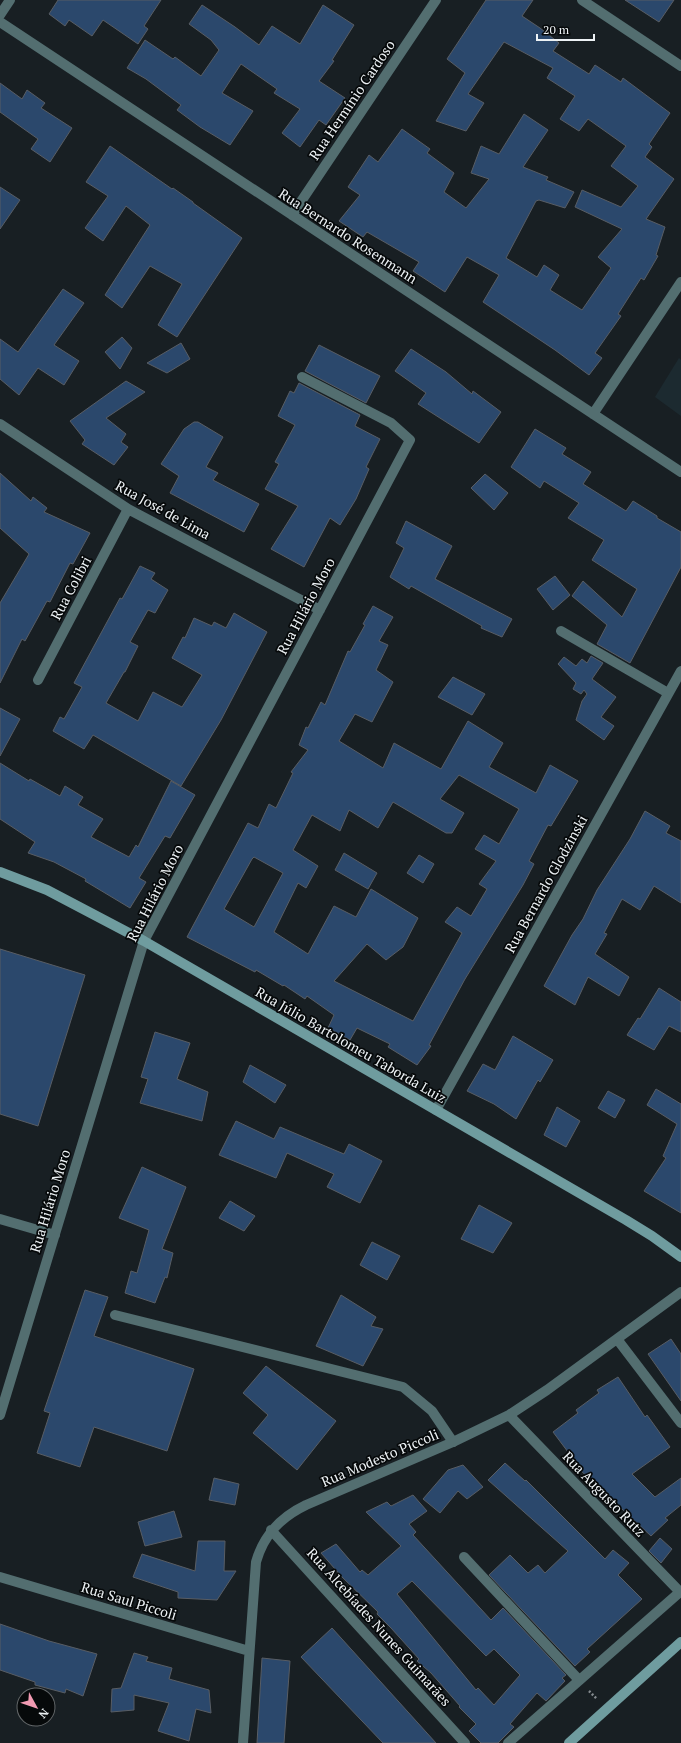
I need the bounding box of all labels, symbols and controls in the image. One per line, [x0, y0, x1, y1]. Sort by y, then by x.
scale bar [537, 16, 594, 42]
text: 20 m [543, 22, 570, 37]
street label: Rua Hermínio Cardoso [304, 36, 399, 163]
street label: Rua Bernardo Rosenmann [275, 184, 422, 288]
street label: Rua José de Lima [112, 476, 214, 543]
street label: Rua Colibri [46, 553, 95, 623]
street label: Rua Hilário Moro [272, 554, 339, 657]
street label: Rua Bernardo Glodzinski [500, 812, 591, 956]
street label: Rua Hilário Moro [122, 841, 187, 945]
street label: Rua Júlio Bartolomeu Taborda Luiz [252, 982, 450, 1107]
street label: Rua Hilário Moro [25, 1147, 74, 1255]
street label: Rua Modesto Piccoli [318, 1424, 441, 1491]
street label: Rua Augusto Rutz [559, 1447, 650, 1540]
street label: Rua Alcebíades Nunes Guimarães [303, 1543, 456, 1710]
street label: Rua Saul Piccoli [79, 1577, 179, 1624]
north arrow [16, 1687, 56, 1727]
text: N [35, 1706, 52, 1722]

